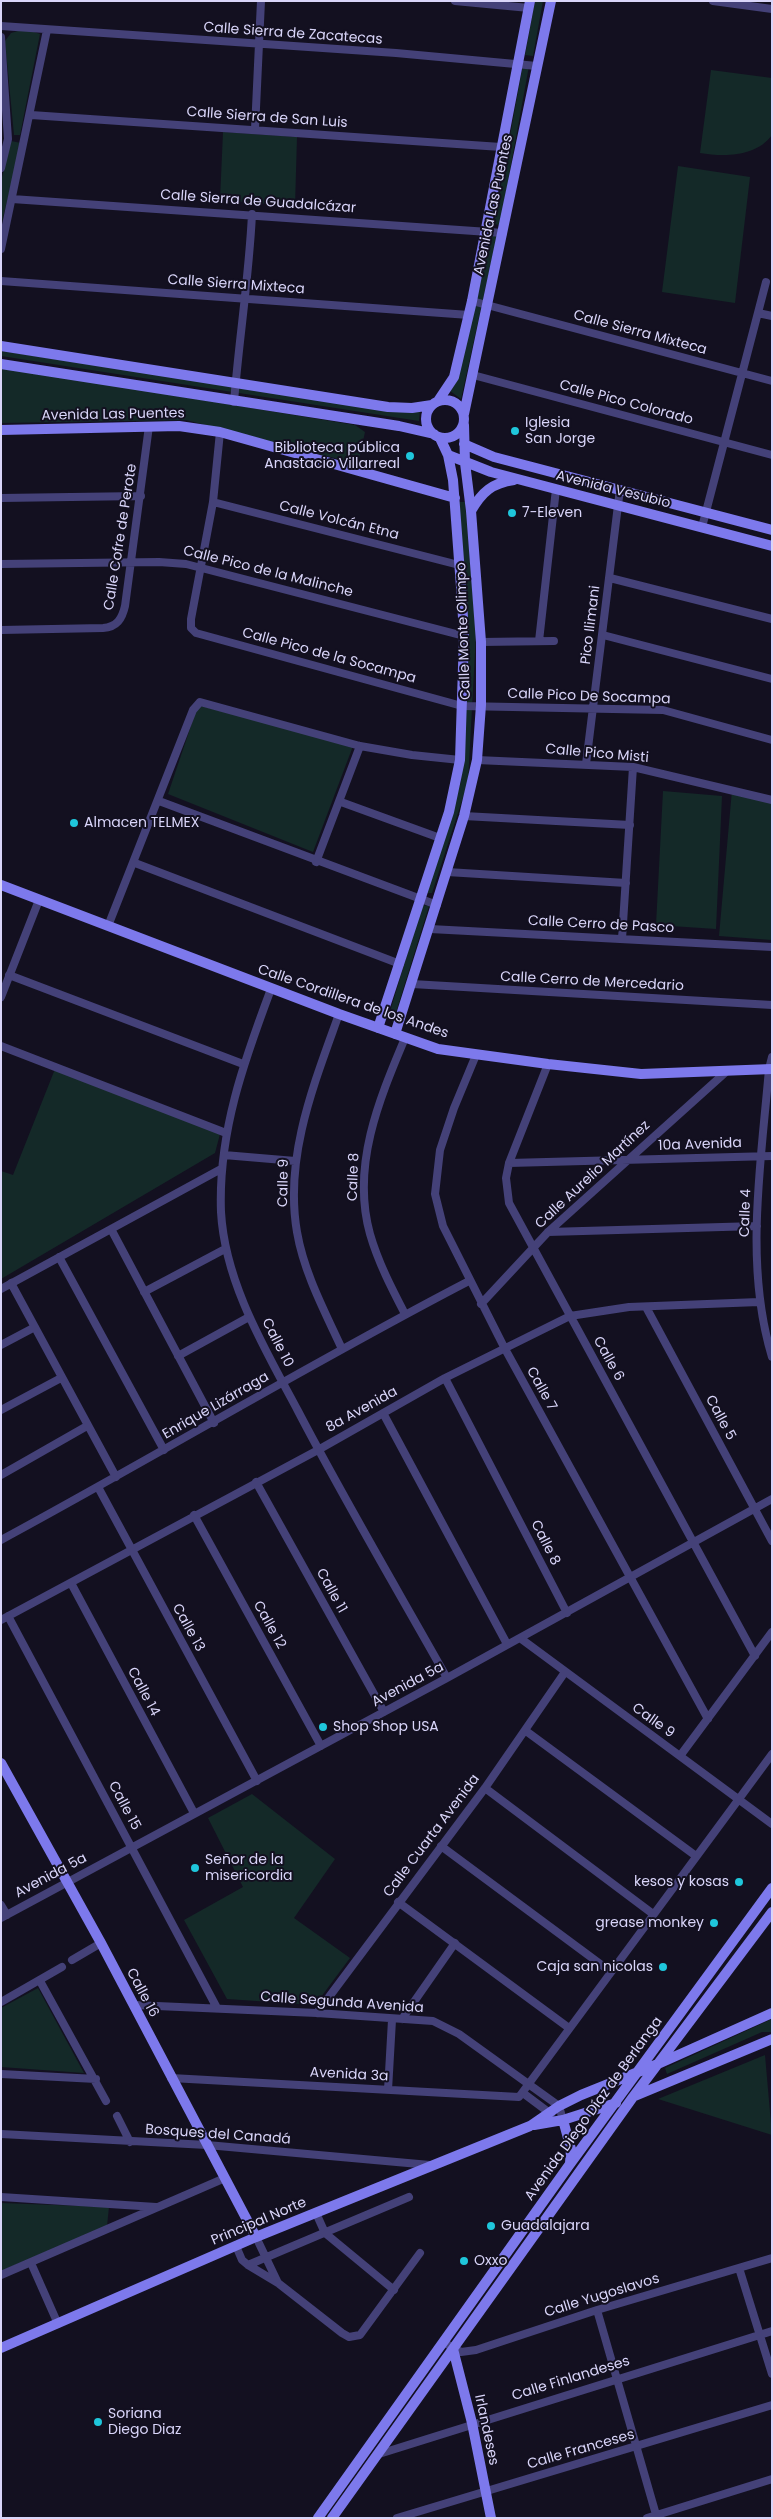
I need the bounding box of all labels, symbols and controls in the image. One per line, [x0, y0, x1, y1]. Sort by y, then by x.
street label: Calle Sierra de Zacatecas [203, 19, 383, 49]
street label: Calle Sierra de San Luis [186, 104, 348, 132]
street label: Avenida Las Puentes [471, 133, 517, 277]
street label: Calle Sierra de Guadalcázar [160, 187, 356, 217]
street label: Calle Sierra Mixteca [167, 272, 305, 298]
street label: Calle Sierra Mixteca [571, 307, 709, 359]
street label: Calle Pico Colorado [557, 377, 695, 429]
street label: Avenida Las Puentes [41, 405, 185, 425]
place label: Iglesia San Jorge [525, 415, 595, 448]
marker: Iglesia San Jorge [509, 425, 521, 437]
place label: Biblioteca pública Anastacio Villarreal [264, 440, 400, 472]
marker: Biblioteca pública Anastacio Villarreal [404, 450, 416, 462]
street label: Calle Cofre de Perote [101, 462, 141, 612]
street label: Avenida Vesubio [554, 468, 672, 512]
street label: Calle Volcán Etna [277, 498, 401, 544]
place label: 7-Eleven [522, 505, 582, 521]
marker: 7-Eleven [506, 507, 518, 519]
street label: Calle Pico de la Malinche [181, 543, 355, 601]
street label: Calle Monte Olimpo [453, 562, 475, 700]
street label: Pico Ilimani [578, 585, 604, 665]
street label: Calle Pico de la Socampa [240, 625, 418, 687]
street label: Calle Pico De Socampa [507, 686, 671, 708]
street label: Calle Pico Misti [545, 741, 649, 767]
place label: Almacen TELMEX [84, 815, 199, 831]
marker: Almacen TELMEX [68, 817, 80, 829]
street label: Calle Cerro de Pasco [527, 913, 675, 937]
street label: Calle Cordillera de los Andes [255, 961, 451, 1043]
street label: Calle Cerro de Mercedario [500, 969, 684, 995]
street label: Calle Aurelio Martínez [532, 1117, 654, 1233]
street label: 10a Avenida [658, 1135, 742, 1155]
street label: Calle 8 [345, 1153, 363, 1201]
street label: Calle 9 [275, 1159, 293, 1207]
street label: Calle 4 [737, 1189, 755, 1237]
street label: Calle 10 [258, 1316, 296, 1370]
street label: Calle 6 [589, 1334, 627, 1384]
street label: Calle 7 [522, 1364, 560, 1414]
street label: Enrique Lizárraga [160, 1369, 272, 1443]
street label: 8a Avenida [323, 1383, 401, 1437]
street label: Calle 5 [701, 1393, 739, 1443]
street label: Calle 8 [527, 1518, 563, 1568]
street label: Calle 11 [312, 1566, 350, 1616]
street label: Calle 12 [249, 1598, 289, 1652]
street label: Calle 13 [168, 1601, 208, 1655]
street label: Avenida 5a [369, 1659, 447, 1711]
street label: Calle 14 [123, 1665, 163, 1719]
street label: Calle 9 [628, 1700, 678, 1742]
place label: Shop Shop USA [333, 1719, 439, 1735]
marker: Shop Shop USA [317, 1721, 329, 1733]
street label: Calle Cuarta Avenida [380, 1771, 484, 1901]
street label: Calle 15 [104, 1779, 144, 1833]
street label: Avenida 5a [12, 1850, 90, 1902]
place label: Señor de la misericordia [205, 1852, 293, 1884]
marker: Señor de la misericordia [189, 1862, 201, 1874]
place label: kesos y kosas [634, 1874, 729, 1890]
marker: kesos y kosas [733, 1876, 745, 1888]
place label: grease monkey [595, 1915, 704, 1931]
marker: grease monkey [708, 1917, 720, 1929]
place label: Caja san nicolas [537, 1959, 653, 1975]
marker: Caja san nicolas [657, 1961, 669, 1973]
street label: Calle 16 [122, 1966, 162, 2020]
street label: Calle Segunda Avenida [260, 1989, 424, 2017]
street label: Avenida Diego Díaz de Berlanga [522, 2014, 666, 2204]
street label: Avenida 3a [309, 2065, 389, 2085]
street label: Bosques del Canadá [145, 2122, 291, 2148]
street label: Principal Norte [209, 2194, 309, 2250]
place label: Guadalajara [501, 2218, 590, 2234]
marker: Guadalajara [485, 2220, 497, 2232]
place label: Oxxo [474, 2253, 507, 2269]
marker: Oxxo [458, 2255, 470, 2267]
street label: Calle Yugoslavos [542, 2271, 662, 2321]
street label: Calle Finlandeses [510, 2353, 632, 2405]
street label: Irlandeses [470, 2393, 502, 2467]
place label: Soriana Diego Diaz [108, 2406, 181, 2438]
marker: Soriana Diego Diaz [92, 2416, 104, 2428]
street label: Calle Franceses [525, 2427, 637, 2473]

